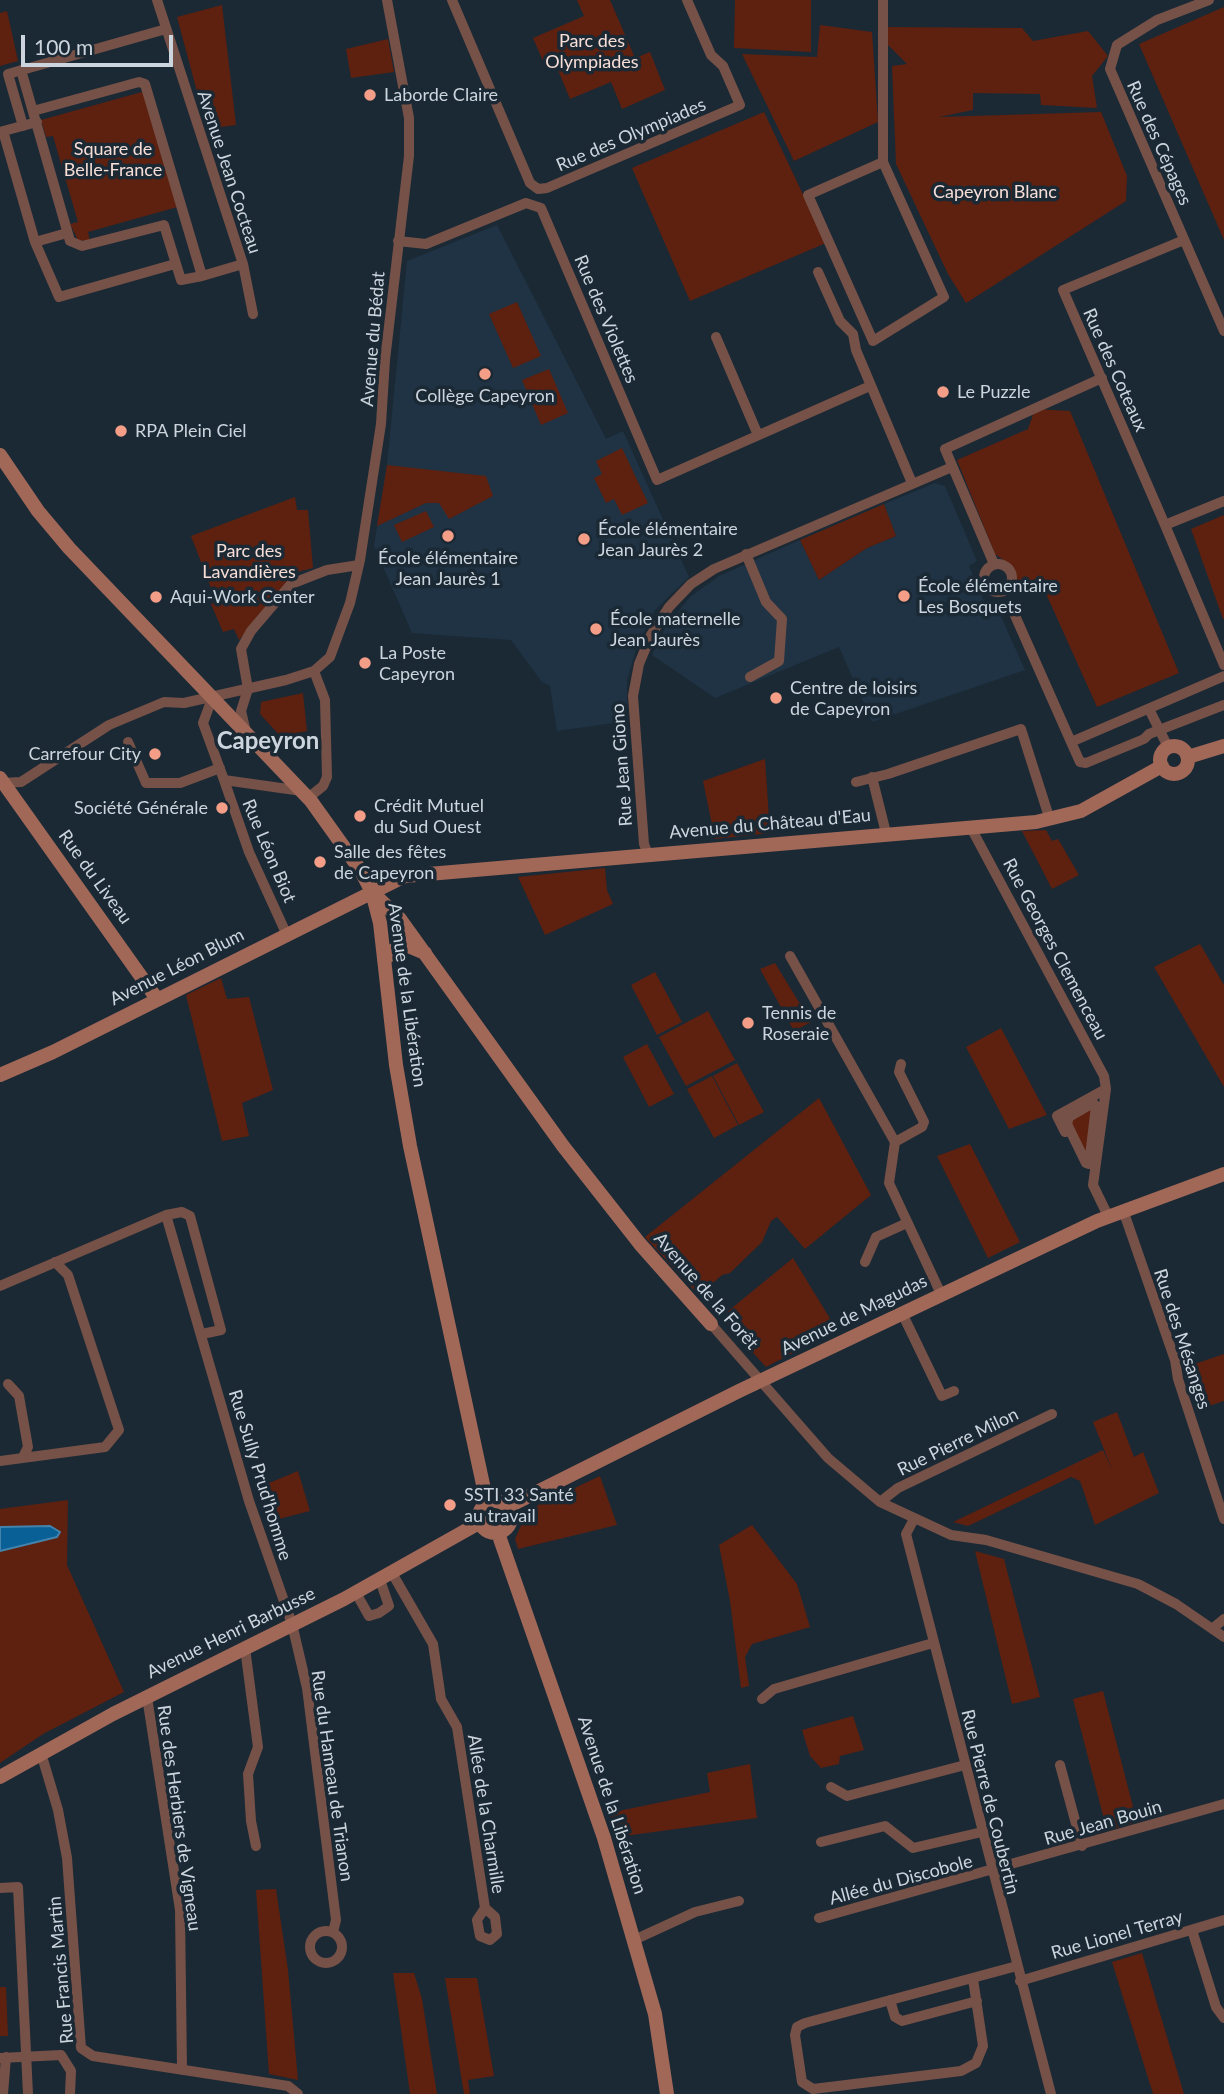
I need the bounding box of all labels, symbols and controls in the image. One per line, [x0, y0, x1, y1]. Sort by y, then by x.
scale bar [24, 21, 177, 65]
park label: Parc des Olympiades [545, 30, 639, 72]
text: 100 m [34, 34, 93, 59]
street label: Rue des Cépages [1122, 77, 1196, 209]
place label: Laborde Claire [384, 84, 498, 106]
marker: Laborde Claire [362, 87, 378, 103]
street label: Avenue Jean Cocteau [192, 88, 266, 256]
street label: Rue des Olympiades [553, 94, 709, 176]
park label: Square de Belle-France [64, 138, 162, 180]
park label: Capeyron Blanc [933, 181, 1057, 203]
street label: Rue des Violettes [569, 252, 643, 386]
street label: Avenue du Bédat [356, 271, 390, 407]
street label: Rue des Coteaux [1078, 305, 1152, 435]
marker: Collège Capeyron [477, 366, 493, 382]
place label: Le Puzzle [957, 381, 1030, 403]
marker: Le Puzzle [935, 384, 951, 400]
place label: Collège Capeyron [415, 385, 555, 407]
place label: RPA Plein Ciel [135, 420, 247, 442]
marker: RPA Plein Ciel [113, 423, 129, 439]
place label: École élémentaire Jean Jaurès 2 [598, 518, 738, 560]
marker: École élémentaire Jean Jaurès 1 [440, 528, 456, 544]
marker: École élémentaire Jean Jaurès 2 [576, 531, 592, 547]
park label: Parc des Lavandières [202, 540, 296, 582]
place label: École élémentaire Jean Jaurès 1 [378, 547, 518, 590]
place label: École élémentaire Les Bosquets [918, 575, 1058, 618]
place label: Aqui-Work Center [170, 586, 315, 608]
marker: École élémentaire Les Bosquets [896, 588, 912, 604]
marker: Aqui-Work Center [148, 589, 164, 605]
place label: École maternelle Jean Jaurès [610, 608, 741, 650]
marker: École maternelle Jean Jaurès [588, 621, 604, 637]
place label: La Poste Capeyron [379, 642, 455, 684]
marker: La Poste Capeyron [357, 655, 373, 671]
place label: Centre de loisirs de Capeyron [790, 677, 917, 720]
marker: Centre de loisirs de Capeyron [768, 690, 784, 706]
street label: Rue Jean Giono [607, 703, 637, 827]
district label: Capeyron [217, 727, 319, 755]
place label: Carrefour City [28, 743, 141, 765]
marker: Carrefour City [147, 746, 163, 762]
place label: Crédit Mutuel du Sud Ouest [374, 795, 484, 838]
street label: Rue Léon Biot [238, 796, 300, 906]
place label: Société Générale [74, 797, 208, 819]
marker: Société Générale [214, 800, 230, 816]
street label: Avenue du Château d'Eau [668, 804, 872, 844]
marker: Crédit Mutuel du Sud Ouest [352, 808, 368, 824]
street label: Rue du Liveau [54, 826, 136, 928]
place label: Salle des fêtes de Capeyron [334, 841, 446, 884]
marker: Salle des fêtes de Capeyron [312, 854, 328, 870]
street label: Rue Georges Clemenceau [998, 855, 1112, 1043]
street label: Avenue de la Libération [383, 901, 431, 1089]
street label: Avenue Léon Blum [106, 924, 248, 1010]
place label: Tennis de Roseraie [762, 1002, 836, 1044]
marker: Tennis de Roseraie [740, 1015, 756, 1031]
street label: Avenue de la Forêt [649, 1228, 763, 1354]
street label: Rue des Mésanges [1149, 1266, 1215, 1412]
street label: Avenue de Magudas [777, 1270, 931, 1360]
street label: Rue Sully Prud'homme [224, 1387, 296, 1563]
street label: Rue Pierre Milon [894, 1403, 1022, 1481]
place label: SSTI 33 Santé au travail [464, 1484, 574, 1526]
marker: SSTI 33 Santé au travail [442, 1497, 458, 1513]
street label: Avenue Henri Barbusse [143, 1583, 319, 1683]
street label: Rue du Hameau de Trianon [306, 1669, 358, 1883]
street label: Rue des Herbiers de Vigneau [152, 1704, 206, 1932]
street label: Rue Pierre de Coubertin [957, 1707, 1023, 1897]
street label: Avenue de la Libération [573, 1713, 651, 1897]
street label: Allée de la Charmille [463, 1733, 509, 1895]
street label: Rue Jean Bouin [1042, 1796, 1164, 1850]
street label: Allée du Discobole [827, 1851, 975, 1909]
street label: Rue Francis Martin [44, 1895, 78, 2045]
street label: Rue Lionel Terray [1049, 1906, 1185, 1964]

